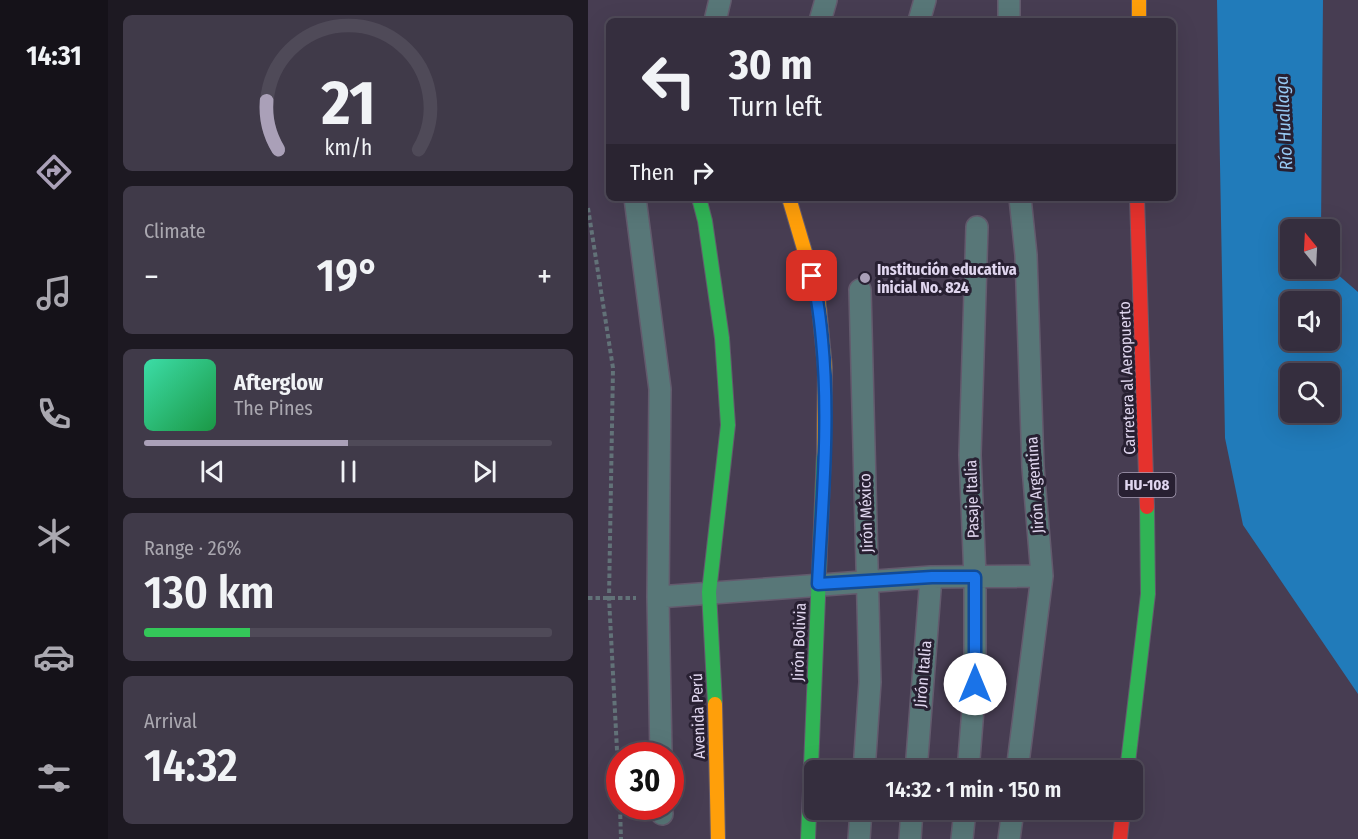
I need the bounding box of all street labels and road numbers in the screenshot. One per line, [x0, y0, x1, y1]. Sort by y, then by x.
street label: Carretera al Aeropuerto [1115, 301, 1139, 455]
street label: Jirón Argentina [1022, 436, 1048, 534]
street label: Pasaje Italia [961, 459, 983, 539]
street label: Jirón México [855, 473, 877, 553]
road number: HU-108 [1118, 473, 1176, 497]
street label: Jirón Bolivia [788, 602, 810, 682]
street label: Jirón Italia [911, 640, 935, 708]
street label: Avenida Perú [687, 673, 709, 759]

